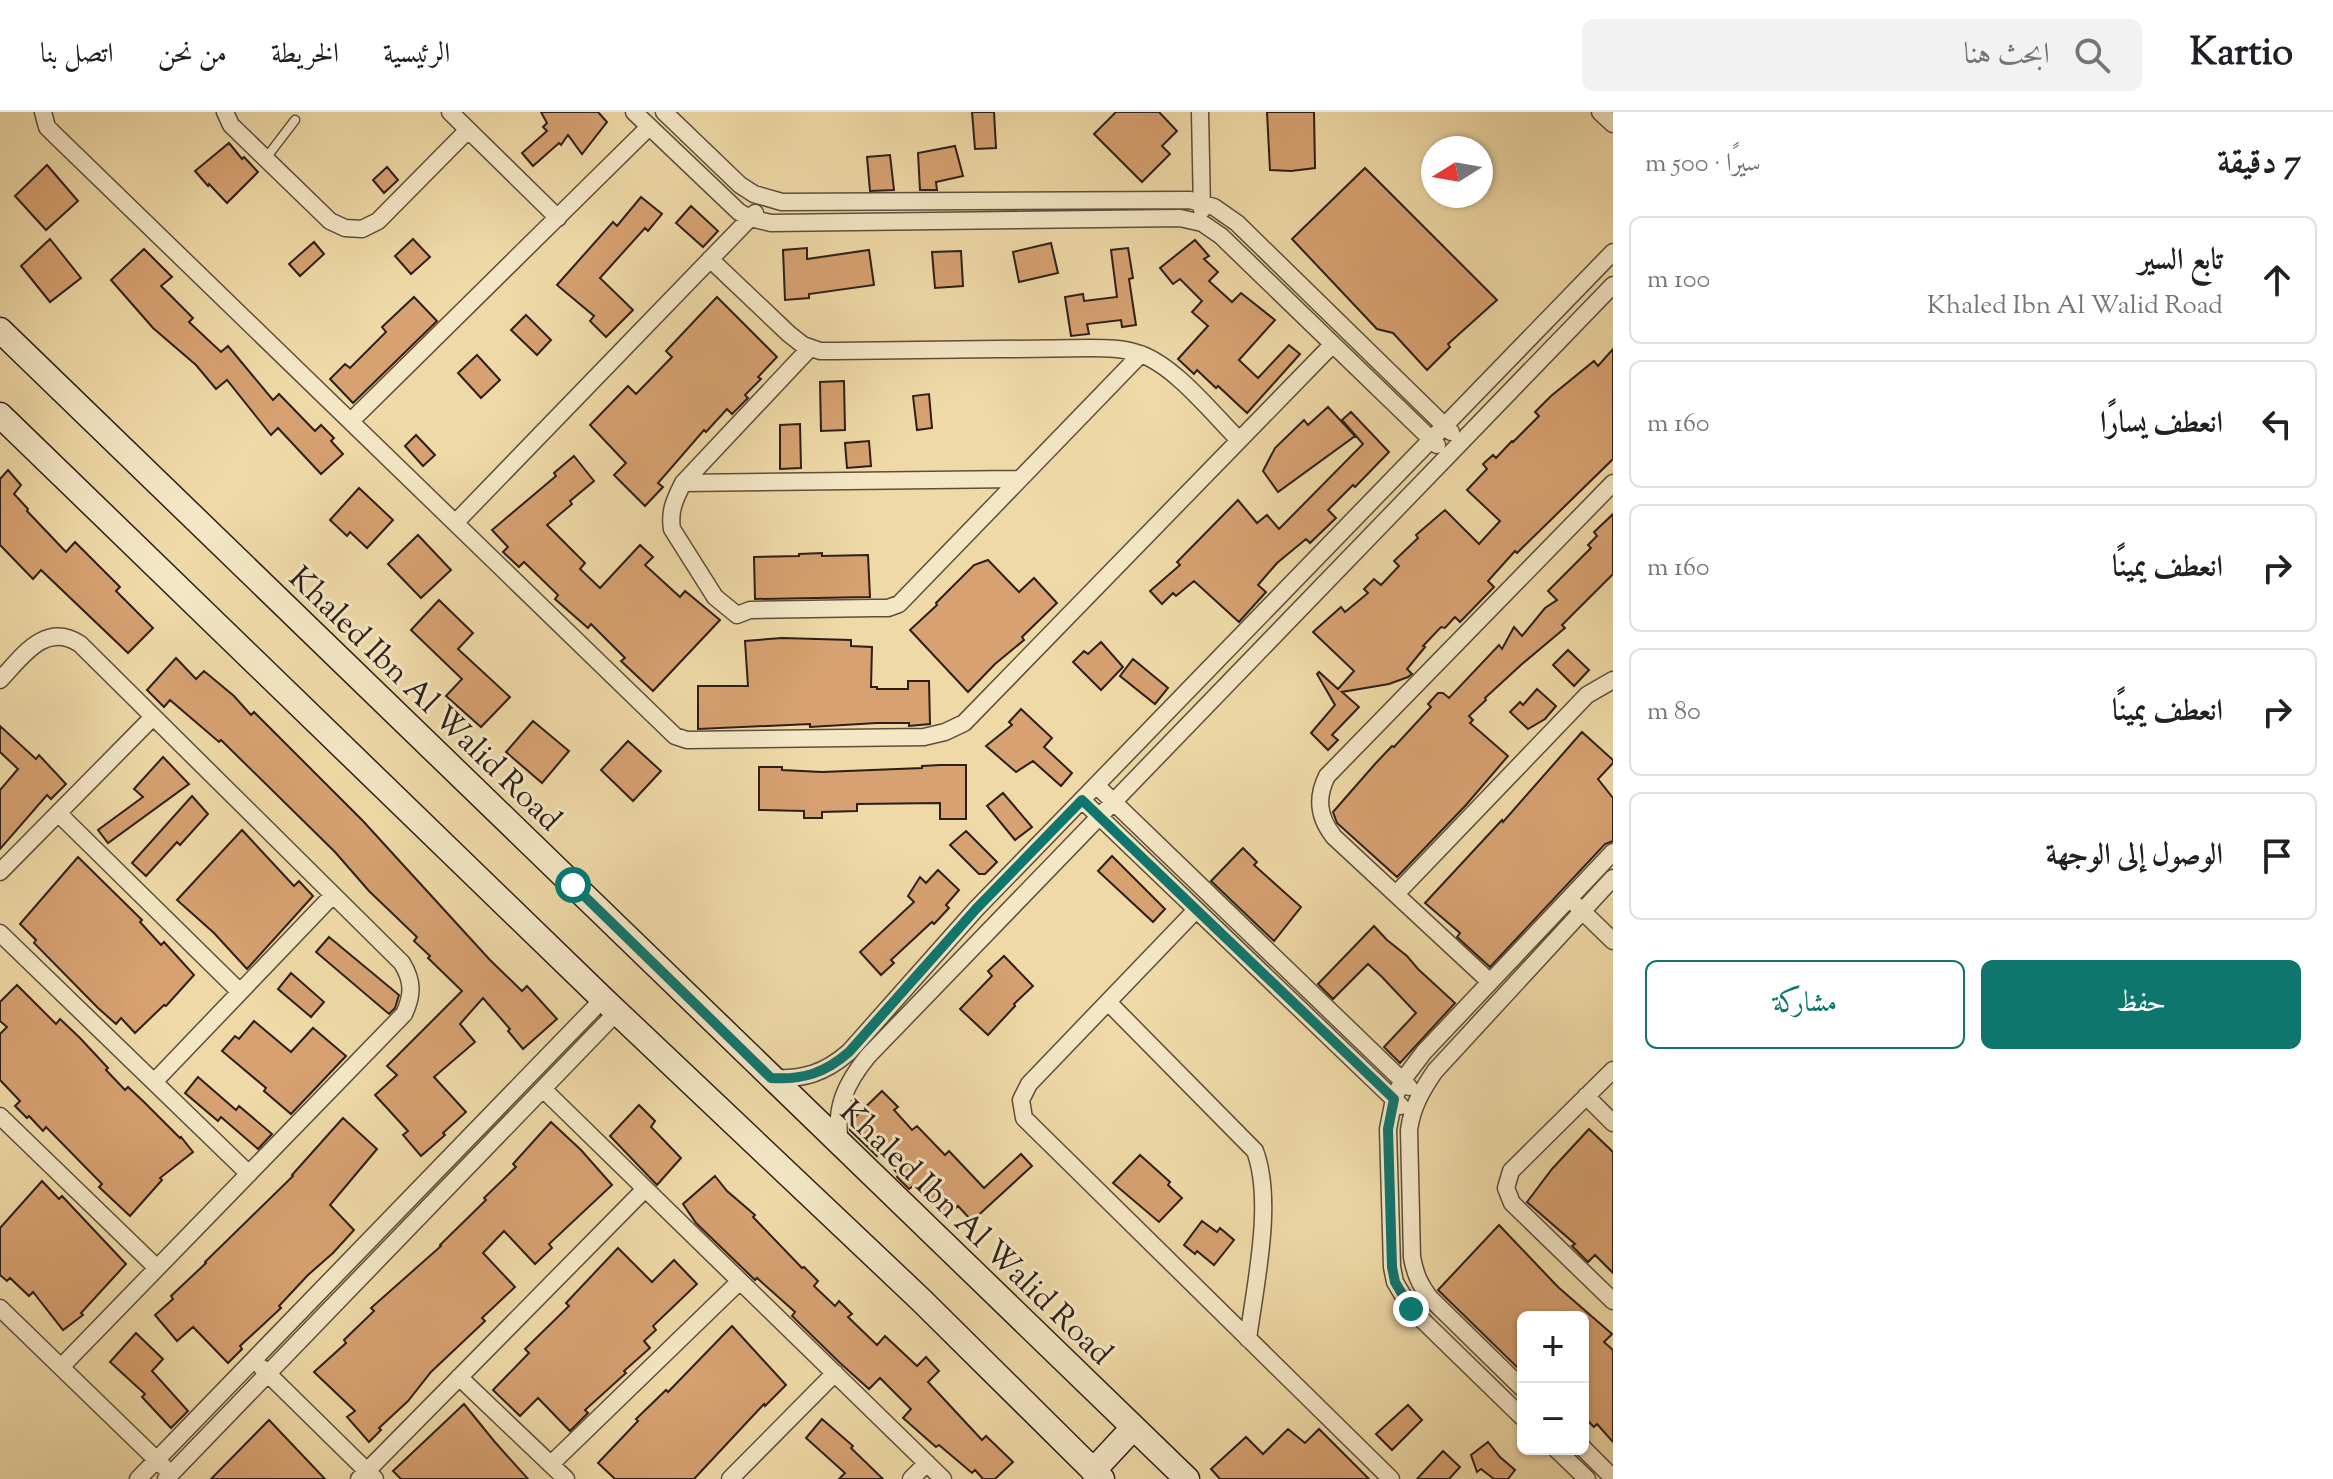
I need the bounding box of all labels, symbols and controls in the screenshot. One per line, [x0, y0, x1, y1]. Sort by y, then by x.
search box [1582, 19, 2142, 91]
text: Kartio [2190, 28, 2293, 82]
icon: search [2070, 33, 2114, 77]
text: ابحث هنا [1963, 34, 2050, 77]
text: اتصل بنا [40, 35, 114, 75]
text: من نحن [158, 35, 227, 75]
text: الخريطة [271, 35, 339, 75]
text: الرئيسية [383, 35, 450, 75]
north arrow [1421, 136, 1493, 208]
text: 7 دقيقة [2217, 139, 2301, 188]
text: سيرًا · 500 m [1645, 146, 1761, 183]
text: تابع السير [2138, 240, 2223, 283]
icon: ahead [2255, 258, 2299, 302]
text: 100 m [1647, 262, 1710, 299]
text: Khaled Ibn Al Walid Road [1927, 288, 2223, 325]
icon: left [2255, 402, 2299, 446]
text: انعطف يسارًا [2100, 403, 2223, 446]
text: 160 m [1647, 406, 1710, 443]
icon: right [2255, 546, 2299, 590]
text: انعطف يمينًا [2112, 547, 2223, 590]
text: 160 m [1647, 550, 1710, 587]
street label: Khaled Ibn Al Walid Road [277, 557, 571, 843]
icon: right [2255, 690, 2299, 734]
text: انعطف يمينًا [2112, 691, 2223, 734]
text: 80 m [1647, 694, 1701, 731]
icon: arrive [2255, 834, 2299, 878]
text: الوصول إلى الوجهة [2046, 835, 2223, 878]
route start [555, 867, 591, 903]
button: مشاركة [1645, 960, 1965, 1049]
button: حفظ [1981, 960, 2301, 1049]
street label: Khaled Ibn Al Walid Road [828, 1091, 1122, 1377]
route end [1393, 1291, 1429, 1327]
map controls [1517, 1311, 1589, 1455]
button: + [1517, 1311, 1589, 1383]
button: − [1517, 1383, 1589, 1455]

